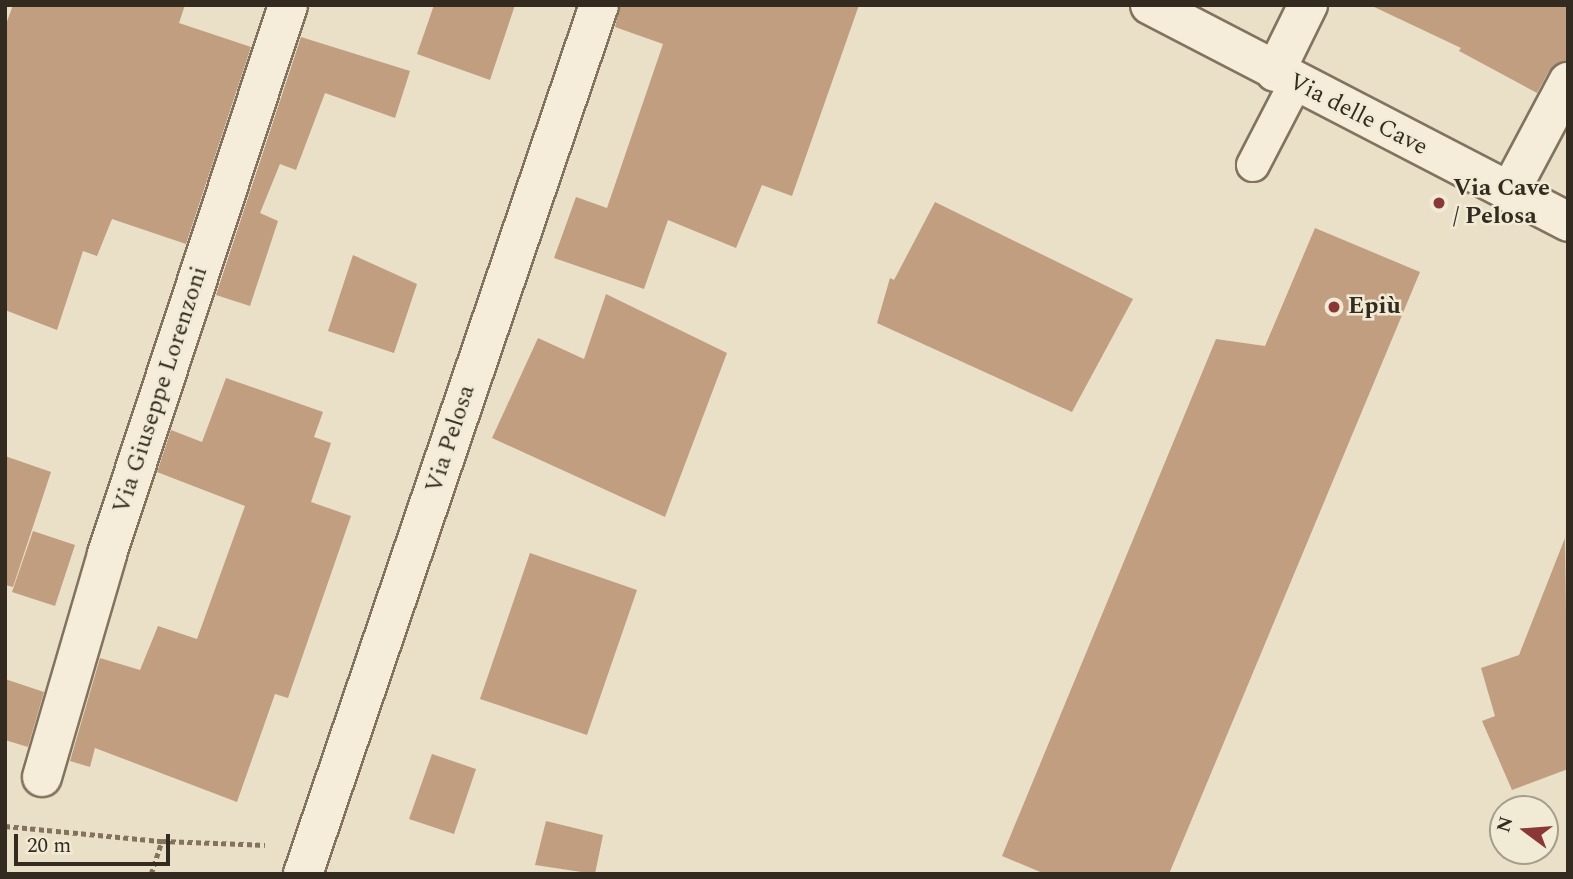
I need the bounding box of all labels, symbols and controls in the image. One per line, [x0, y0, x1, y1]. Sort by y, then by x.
street label: Via delle Cave [1284, 68, 1432, 162]
place label: Via Cave / Pelosa [1453, 175, 1550, 231]
marker: Via Cave / Pelosa [1431, 195, 1447, 211]
street label: Via Giuseppe Lorenzoni [107, 263, 215, 517]
place label: Epiù [1348, 293, 1401, 321]
marker: Epiù [1326, 299, 1342, 315]
street label: Via Pelosa [420, 381, 482, 497]
north arrow [1489, 795, 1559, 865]
text: N [1489, 813, 1521, 836]
scale bar [18, 820, 173, 864]
text: 20 m [27, 830, 71, 862]

